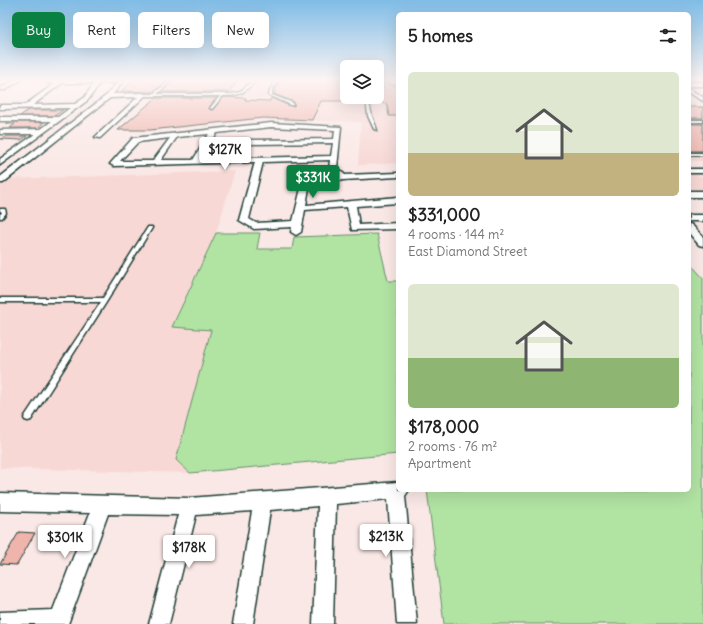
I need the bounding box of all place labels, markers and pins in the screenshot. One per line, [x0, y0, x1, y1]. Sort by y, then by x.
pin: $127K [197, 137, 253, 171]
pin: $331K [285, 165, 341, 199]
pin: $213K [358, 524, 414, 558]
pin: $301K [37, 525, 93, 559]
pin: $178K [161, 535, 217, 569]

